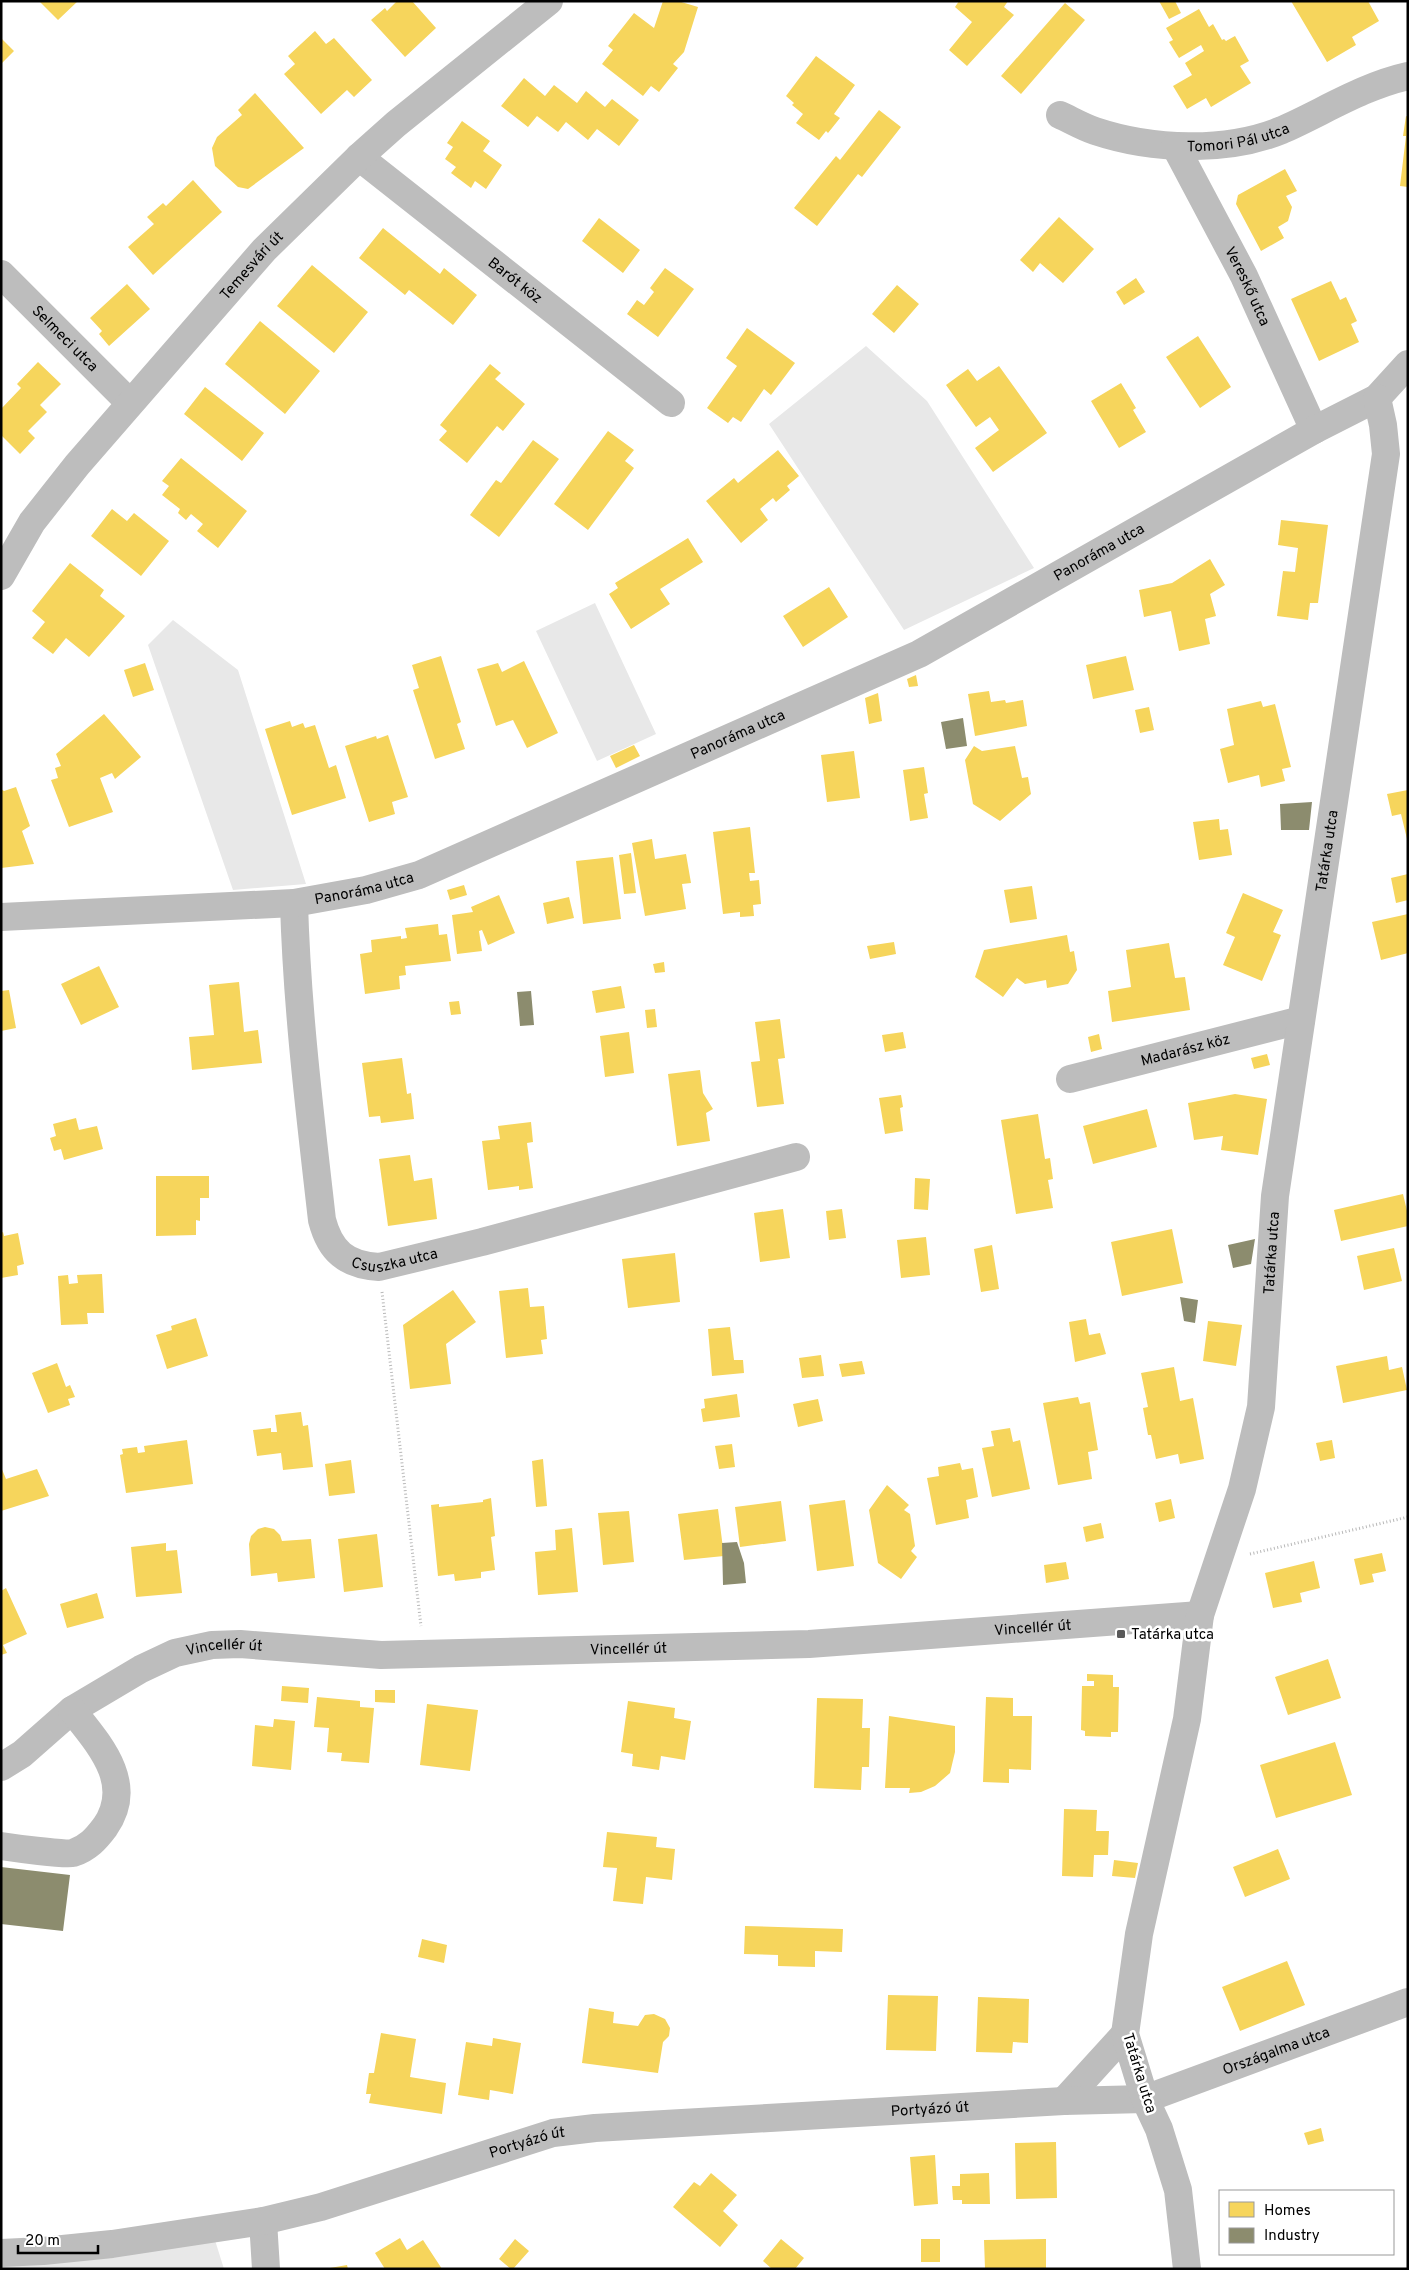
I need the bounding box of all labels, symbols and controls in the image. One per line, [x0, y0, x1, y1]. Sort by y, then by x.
street label: Tomori Pál utca [1187, 120, 1293, 157]
street label: Temesvári út [217, 228, 288, 305]
street label: Vereskő utca [1219, 244, 1273, 329]
street label: Barót köz [483, 254, 546, 309]
street label: Selmeci utca [27, 302, 101, 377]
street label: Panoráma utca [1051, 520, 1148, 587]
street label: Panoráma utca [688, 706, 788, 765]
street label: Tatárka utca [1313, 809, 1344, 894]
street label: Panoráma utca [313, 869, 416, 910]
street label: Madarász köz [1139, 1031, 1232, 1072]
street label: Tatárka utca [1260, 1211, 1285, 1295]
street label: Csuszka utca [348, 1245, 440, 1278]
street label: Vincellér út [994, 1617, 1072, 1641]
place label: Tatárka utca [1131, 1626, 1214, 1645]
marker: Tatárka utca [1115, 1628, 1127, 1640]
street label: Vincellér út [184, 1636, 263, 1661]
street label: Vincellér út [590, 1640, 667, 1661]
street label: Országalma utca [1220, 2024, 1333, 2081]
street label: Tatárka utca [1117, 2031, 1160, 2116]
street label: Portyázó út [890, 2098, 970, 2122]
street label: Portyázó út [487, 2124, 566, 2164]
legend [1219, 2190, 1394, 2255]
text: Homes [1264, 2202, 1311, 2221]
scale bar [18, 2222, 98, 2254]
text: Industry [1264, 2227, 1320, 2246]
text: 20 m [25, 2232, 60, 2251]

